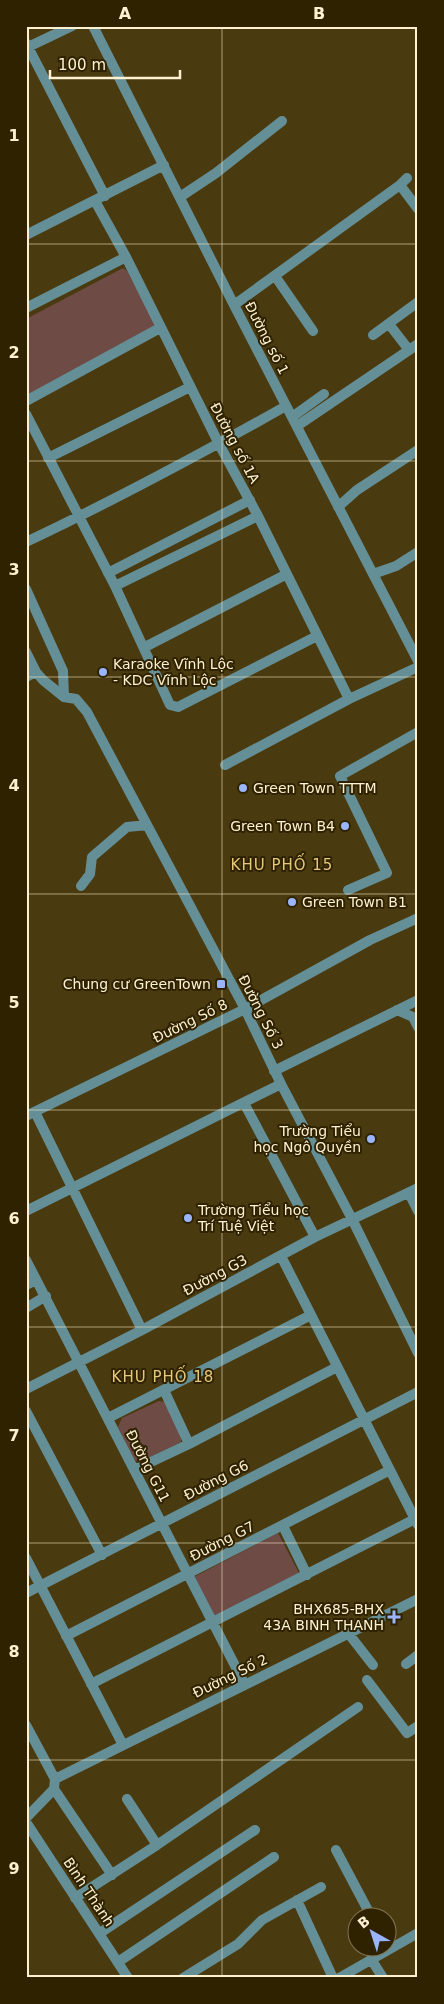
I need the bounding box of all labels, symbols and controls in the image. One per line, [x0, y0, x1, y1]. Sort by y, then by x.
text: A [119, 4, 132, 23]
text: B [313, 4, 325, 23]
scale bar [50, 48, 180, 80]
text: 100 m [58, 56, 106, 74]
text: 1 [8, 126, 20, 145]
street label: Đường số 1 [242, 299, 292, 377]
text: 2 [8, 343, 20, 362]
street label: Đường số 1A [207, 400, 263, 487]
text: 3 [8, 560, 20, 579]
place label: Karaoke Vĩnh Lộc - KDC Vĩnh Lộc [113, 656, 234, 688]
marker: Karaoke Vĩnh Lộc - KDC Vĩnh Lộc [97, 666, 109, 678]
text: 4 [8, 776, 20, 795]
place label: Green Town TTTM [253, 780, 377, 796]
marker: Green Town TTTM [237, 782, 249, 794]
place label: Green Town B4 [230, 818, 335, 834]
marker: Green Town B4 [339, 820, 351, 832]
district label: KHU PHỐ 15 [231, 853, 333, 874]
place label: Green Town B1 [302, 894, 407, 910]
marker: Green Town B1 [286, 896, 298, 908]
street label: Đường Số 3 [235, 972, 287, 1052]
place label: Chung cư GreenTown [63, 976, 211, 992]
marker: Chung cư GreenTown [215, 978, 227, 990]
text: 5 [8, 993, 20, 1012]
street label: Đường Số 8 [150, 996, 230, 1046]
place label: Trường Tiểu học Ngô Quyền [253, 1123, 361, 1155]
marker: Trường Tiểu học Ngô Quyền [365, 1133, 377, 1145]
place label: Trường Tiểu học Trí Tuệ Việt [197, 1202, 309, 1234]
text: 6 [8, 1209, 20, 1228]
marker: Trường Tiểu học Trí Tuệ Việt [182, 1212, 194, 1224]
street label: Đường G3 [180, 1251, 250, 1299]
district label: KHU PHỐ 18 [112, 1365, 214, 1386]
text: 7 [8, 1426, 20, 1445]
street label: Đường G11 [123, 1427, 173, 1505]
street label: Đường G6 [181, 1457, 251, 1503]
street label: Đường G7 [187, 1518, 257, 1564]
place label: BHX685-BHX 43A BINH THANH [263, 1601, 384, 1633]
marker: BHX685-BHX 43A BINH THANH [388, 1611, 400, 1623]
text: 8 [8, 1642, 20, 1661]
street label: Đường Số 2 [190, 1651, 270, 1701]
street label: Bình Thành [60, 1855, 118, 1929]
text: 9 [8, 1859, 20, 1878]
north arrow [346, 1906, 396, 1956]
text: B [355, 1912, 373, 1931]

